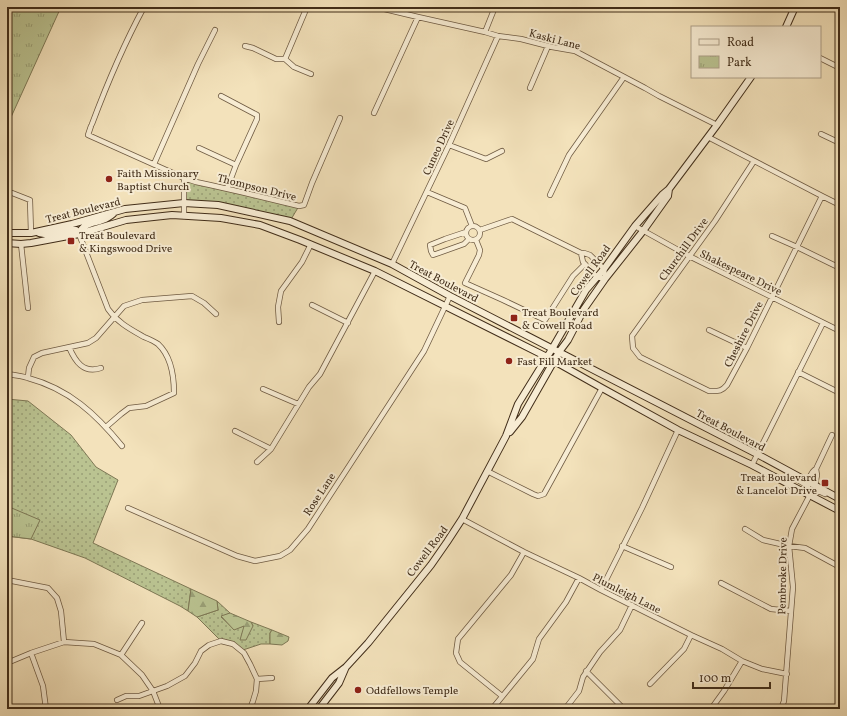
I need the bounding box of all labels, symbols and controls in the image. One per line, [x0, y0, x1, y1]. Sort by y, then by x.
street label: Kaski Lane [527, 26, 582, 54]
legend [691, 26, 821, 78]
text: Road [727, 35, 754, 51]
text: Park [727, 55, 752, 71]
street label: Cuneo Drive [420, 117, 459, 178]
place label: Faith Missionary Baptist Church [117, 167, 199, 195]
street label: Thompson Drive [216, 171, 298, 206]
marker: Faith Missionary Baptist Church [104, 174, 114, 184]
street label: Treat Boulevard [44, 195, 122, 228]
street label: Churchill Drive [656, 215, 712, 285]
place label: Treat Boulevard & Kingswood Drive [79, 229, 172, 257]
marker: Treat Boulevard & Kingswood Drive [66, 236, 76, 246]
street label: Cowell Road [567, 242, 615, 300]
street label: Shakespeare Drive [697, 247, 784, 300]
street label: Treat Boulevard [406, 258, 481, 307]
street label: Cheshire Drive [721, 299, 767, 370]
place label: Treat Boulevard & Cowell Road [522, 306, 599, 334]
marker: Treat Boulevard & Cowell Road [509, 313, 519, 323]
place label: Fast Fill Market [517, 355, 592, 370]
marker: Fast Fill Market [504, 356, 514, 366]
street label: Treat Boulevard [693, 407, 768, 456]
street label: Rose Lane [301, 470, 340, 519]
place label: Treat Boulevard & Lancelot Drive [736, 471, 817, 499]
marker: Treat Boulevard & Lancelot Drive [820, 478, 830, 488]
street label: Cowell Road [404, 523, 452, 580]
street label: Pembroke Drive [775, 537, 792, 615]
street label: Plumleigh Lane [589, 571, 663, 618]
scale bar [693, 664, 770, 690]
text: 100 m [699, 671, 732, 687]
place label: Oddfellows Temple [366, 684, 458, 699]
marker: Oddfellows Temple [353, 685, 363, 695]

